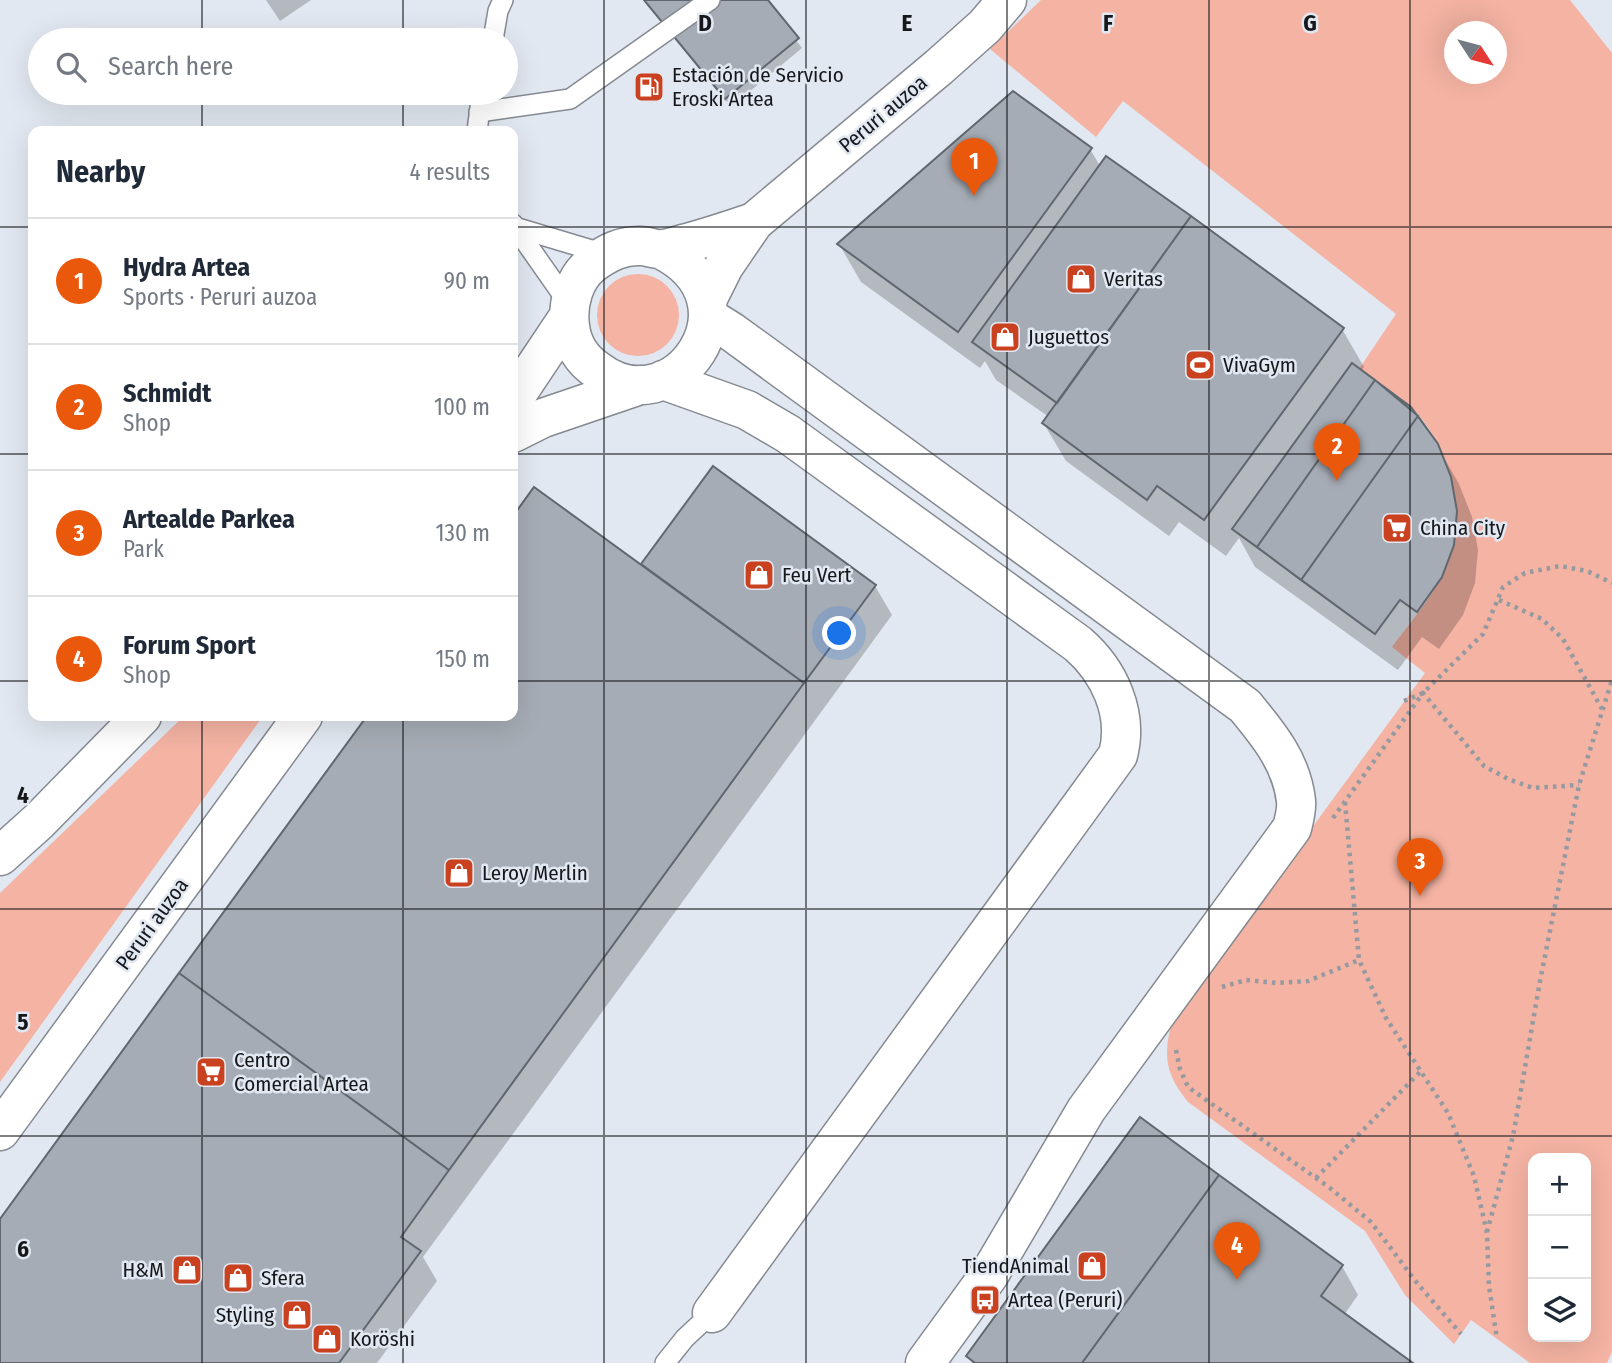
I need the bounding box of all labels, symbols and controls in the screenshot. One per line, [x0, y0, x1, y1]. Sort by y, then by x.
text: D [698, 9, 712, 37]
text: E [902, 9, 913, 37]
text: F [1103, 9, 1113, 37]
text: G [1303, 9, 1317, 37]
north arrow [1444, 21, 1507, 84]
search box [28, 28, 518, 105]
icon: search [52, 48, 90, 86]
text: Search here [108, 51, 233, 82]
place label: Estación de Servicio Eroski Artea [672, 62, 844, 112]
fuel station icon: Estación de Servicio Eroski Artea [632, 70, 666, 104]
street label: Peruri auzoa [834, 70, 932, 158]
pin: 1 [951, 138, 997, 196]
text: Nearby [56, 154, 145, 190]
text: 4 results [409, 158, 490, 186]
text: Hydra Artea [123, 252, 250, 283]
shop icon: Veritas [1064, 262, 1098, 296]
place label: Veritas [1104, 266, 1163, 292]
text: 1 [74, 267, 84, 295]
text: 90 m [444, 267, 490, 295]
text: Sports · Peruri auzoa [123, 283, 317, 311]
shop icon: Juguettos [988, 320, 1022, 354]
place label: Juguettos [1028, 324, 1109, 350]
sports icon: VivaGym [1183, 348, 1217, 382]
place label: VivaGym [1223, 352, 1296, 378]
text: Schmidt [123, 378, 211, 409]
text: 2 [74, 393, 84, 421]
text: 100 m [434, 393, 490, 421]
text: Shop [123, 409, 171, 437]
pin: 2 [1314, 423, 1360, 481]
text: Artealde Parkea [123, 504, 295, 535]
supermarket icon: China City [1380, 511, 1414, 545]
place label: China City [1420, 515, 1506, 541]
text: 3 [74, 519, 84, 547]
text: 130 m [436, 519, 490, 547]
text: Park [123, 535, 164, 563]
shop icon: Feu Vert [742, 558, 776, 592]
place label: Feu Vert [782, 562, 852, 588]
your location [822, 616, 856, 650]
text: Forum Sport [123, 630, 256, 661]
text: 4 [73, 645, 85, 673]
text: 150 m [435, 645, 490, 673]
text: Shop [123, 661, 171, 689]
text: 4 [17, 781, 29, 809]
pin: 3 [1397, 838, 1443, 896]
shop icon: Leroy Merlin [442, 856, 476, 890]
place label: Leroy Merlin [482, 860, 588, 886]
street label: Peruri auzoa [110, 873, 194, 975]
text: 5 [17, 1008, 29, 1036]
place label: Centro Comercial Artea [234, 1047, 369, 1097]
supermarket icon: Centro Comercial Artea [194, 1055, 228, 1089]
map controls [1528, 1153, 1591, 1342]
button: + [1528, 1153, 1591, 1216]
button: − [1528, 1216, 1591, 1279]
pin: 4 [1214, 1222, 1260, 1280]
text: 6 [17, 1235, 29, 1263]
shop icon: TiendAnimal [1075, 1249, 1109, 1283]
shop icon: H&M [170, 1253, 204, 1287]
place label: TiendAnimal [962, 1253, 1069, 1279]
place label: H&M [122, 1257, 164, 1283]
shop icon: Sfera [221, 1261, 255, 1295]
place label: Sfera [261, 1265, 305, 1291]
button: layers [1528, 1279, 1591, 1342]
bus stop icon: Artea (Peruri) [968, 1283, 1002, 1317]
place label: Artea (Peruri) [1008, 1287, 1122, 1313]
shop icon: Styling [280, 1298, 314, 1332]
place label: Styling [216, 1302, 274, 1328]
shop icon: Koröshi [310, 1322, 344, 1356]
place label: Koröshi [350, 1326, 415, 1352]

